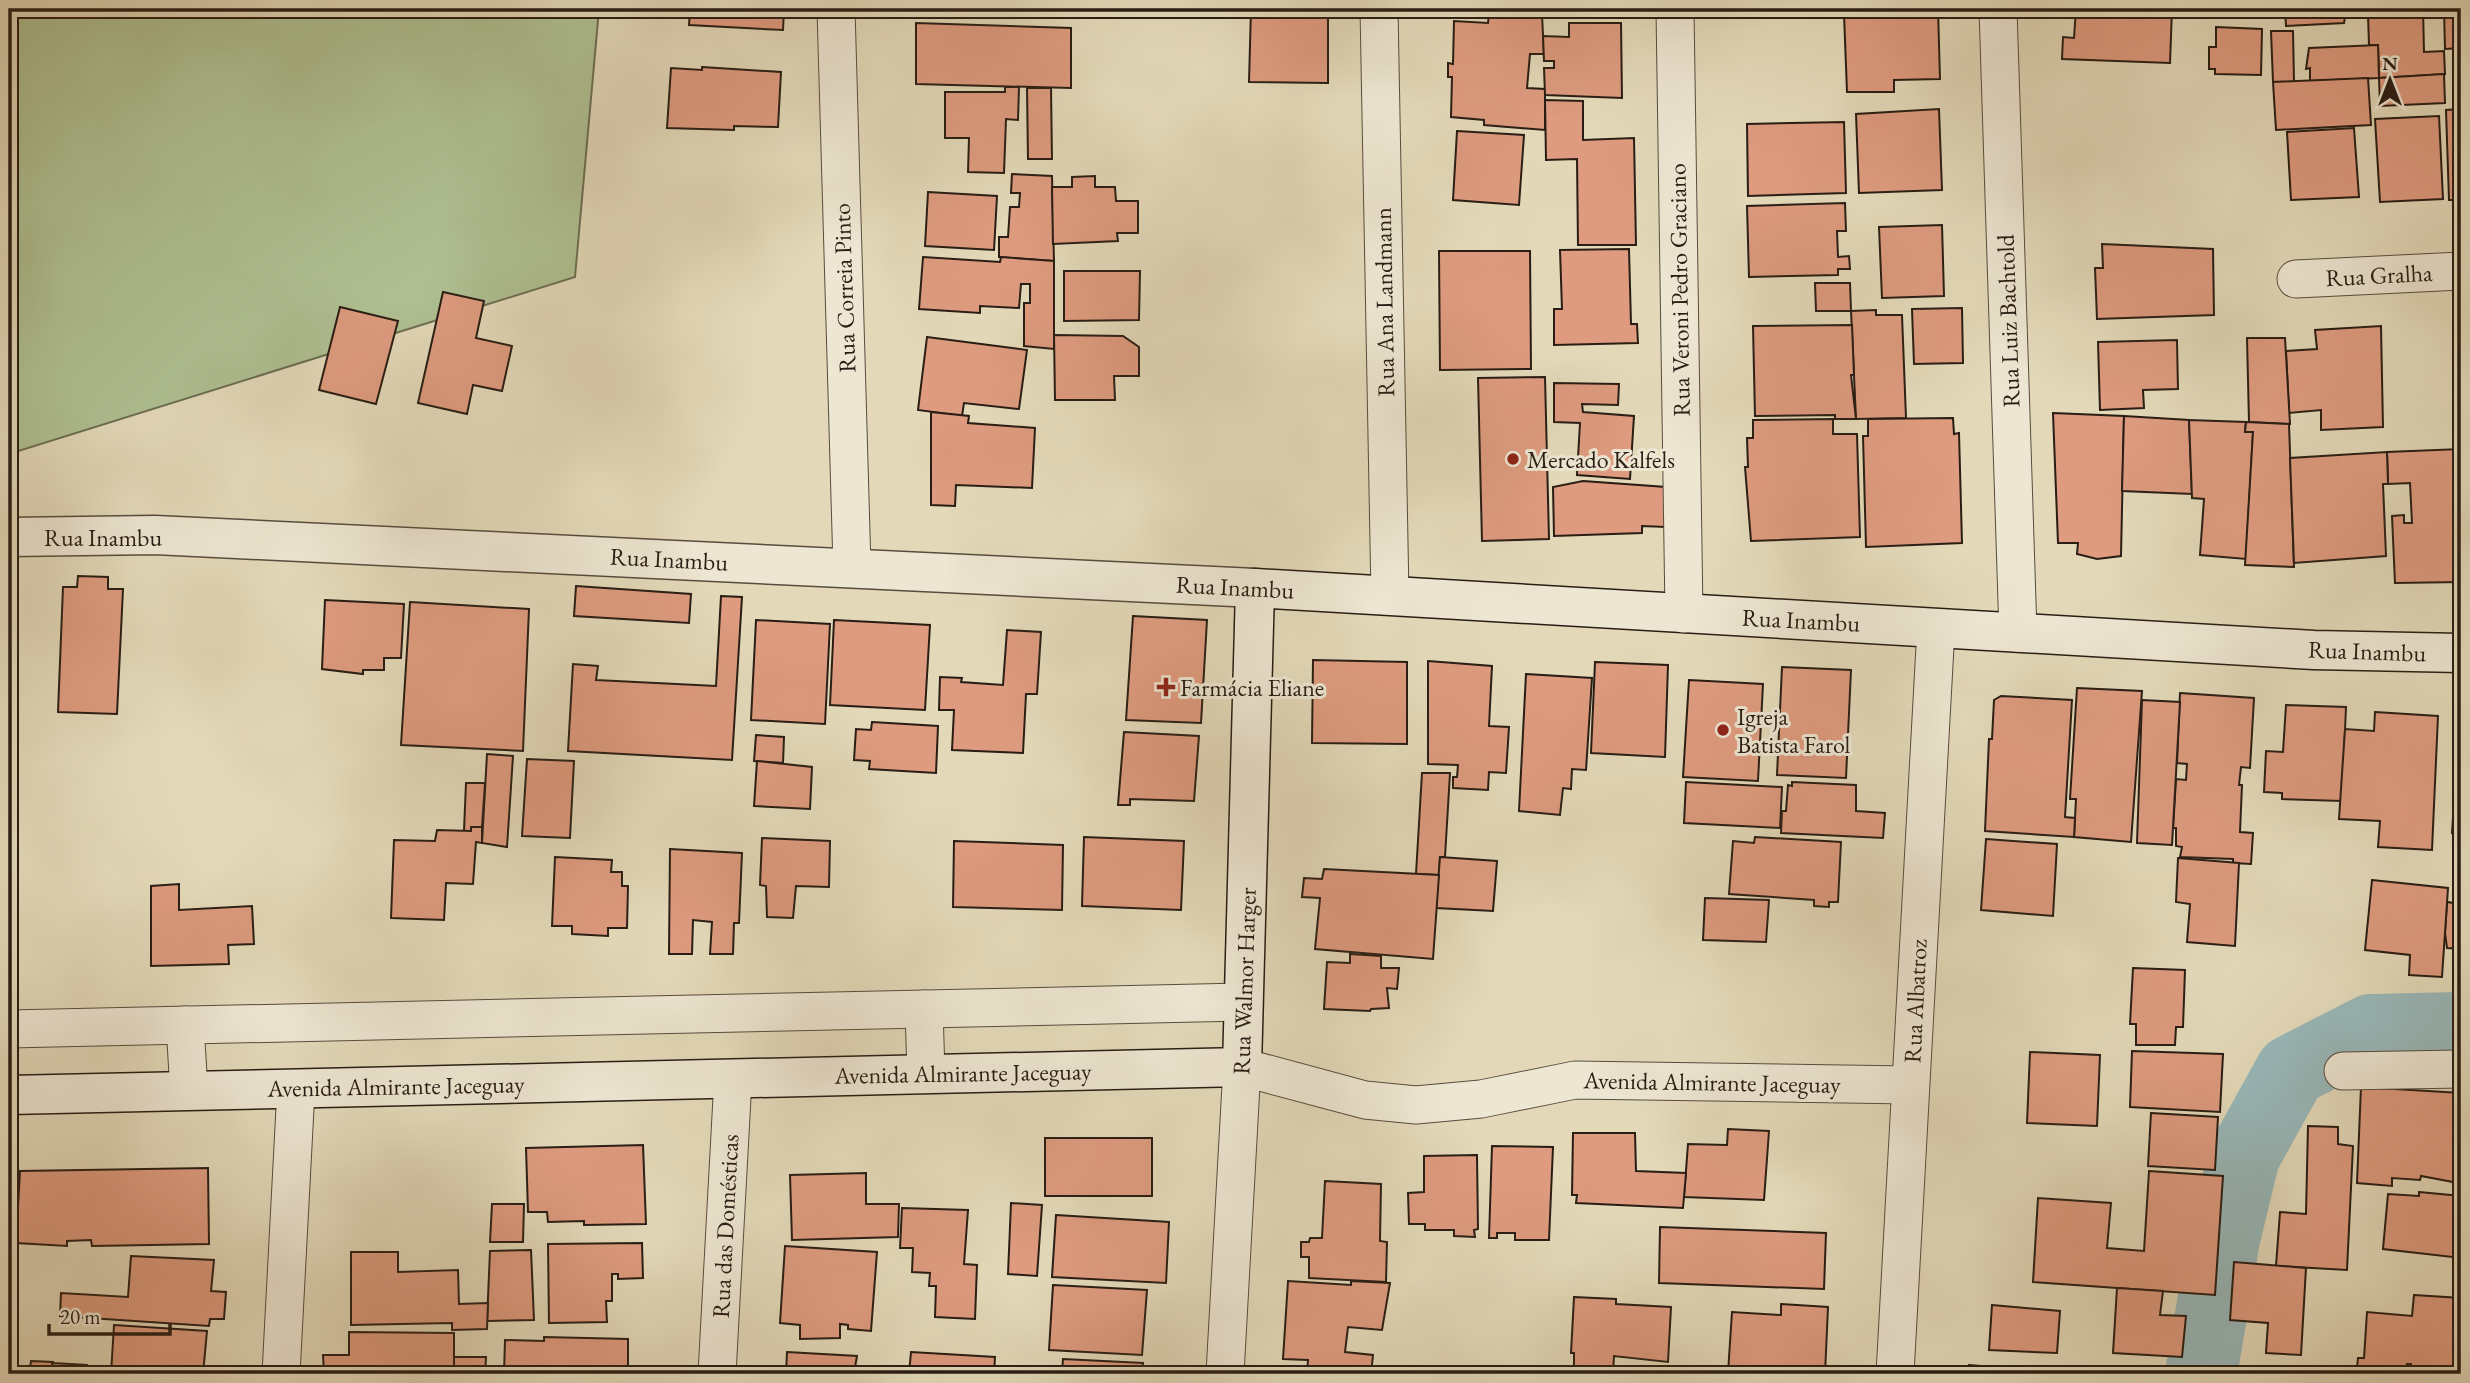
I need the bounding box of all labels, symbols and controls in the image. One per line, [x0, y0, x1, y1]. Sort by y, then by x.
north arrow [2354, 46, 2424, 116]
text: N [2382, 51, 2398, 76]
street label: Rua Veroni Pedro Graciano [1661, 163, 1697, 417]
street label: Rua Correia Pinto [826, 202, 862, 373]
street label: Rua Ana Landmann [1367, 207, 1401, 397]
street label: Rua Luiz Bachtold [1989, 233, 2027, 408]
street label: Rua Gralha [2325, 257, 2434, 293]
place label: Mercado Kalfels [1527, 444, 1675, 475]
marker: Mercado Kalfels [1505, 451, 1521, 467]
street label: Rua Inambu [44, 522, 162, 553]
street label: Rua Inambu [609, 540, 729, 578]
street label: Rua Inambu [1175, 568, 1295, 606]
street label: Rua Inambu [1741, 601, 1861, 639]
street label: Rua Inambu [2307, 633, 2427, 669]
place label: Farmácia Eliane [1180, 672, 1324, 703]
marker: Farmácia Eliane [1158, 679, 1174, 695]
place label: Igreja Batista Farol [1737, 701, 1850, 760]
marker: Igreja Batista Farol [1715, 722, 1731, 738]
street label: Rua Walmor Harger [1225, 887, 1263, 1075]
street label: Rua Albatroz [1896, 938, 1934, 1064]
street label: Avenida Almirante Jaceguay [833, 1055, 1092, 1091]
street label: Avenida Almirante Jaceguay [1582, 1064, 1841, 1100]
street label: Avenida Almirante Jaceguay [266, 1068, 525, 1104]
street label: Rua das Domésticas [705, 1133, 745, 1319]
scale bar [49, 1292, 170, 1336]
text: 20 m [60, 1303, 101, 1330]

